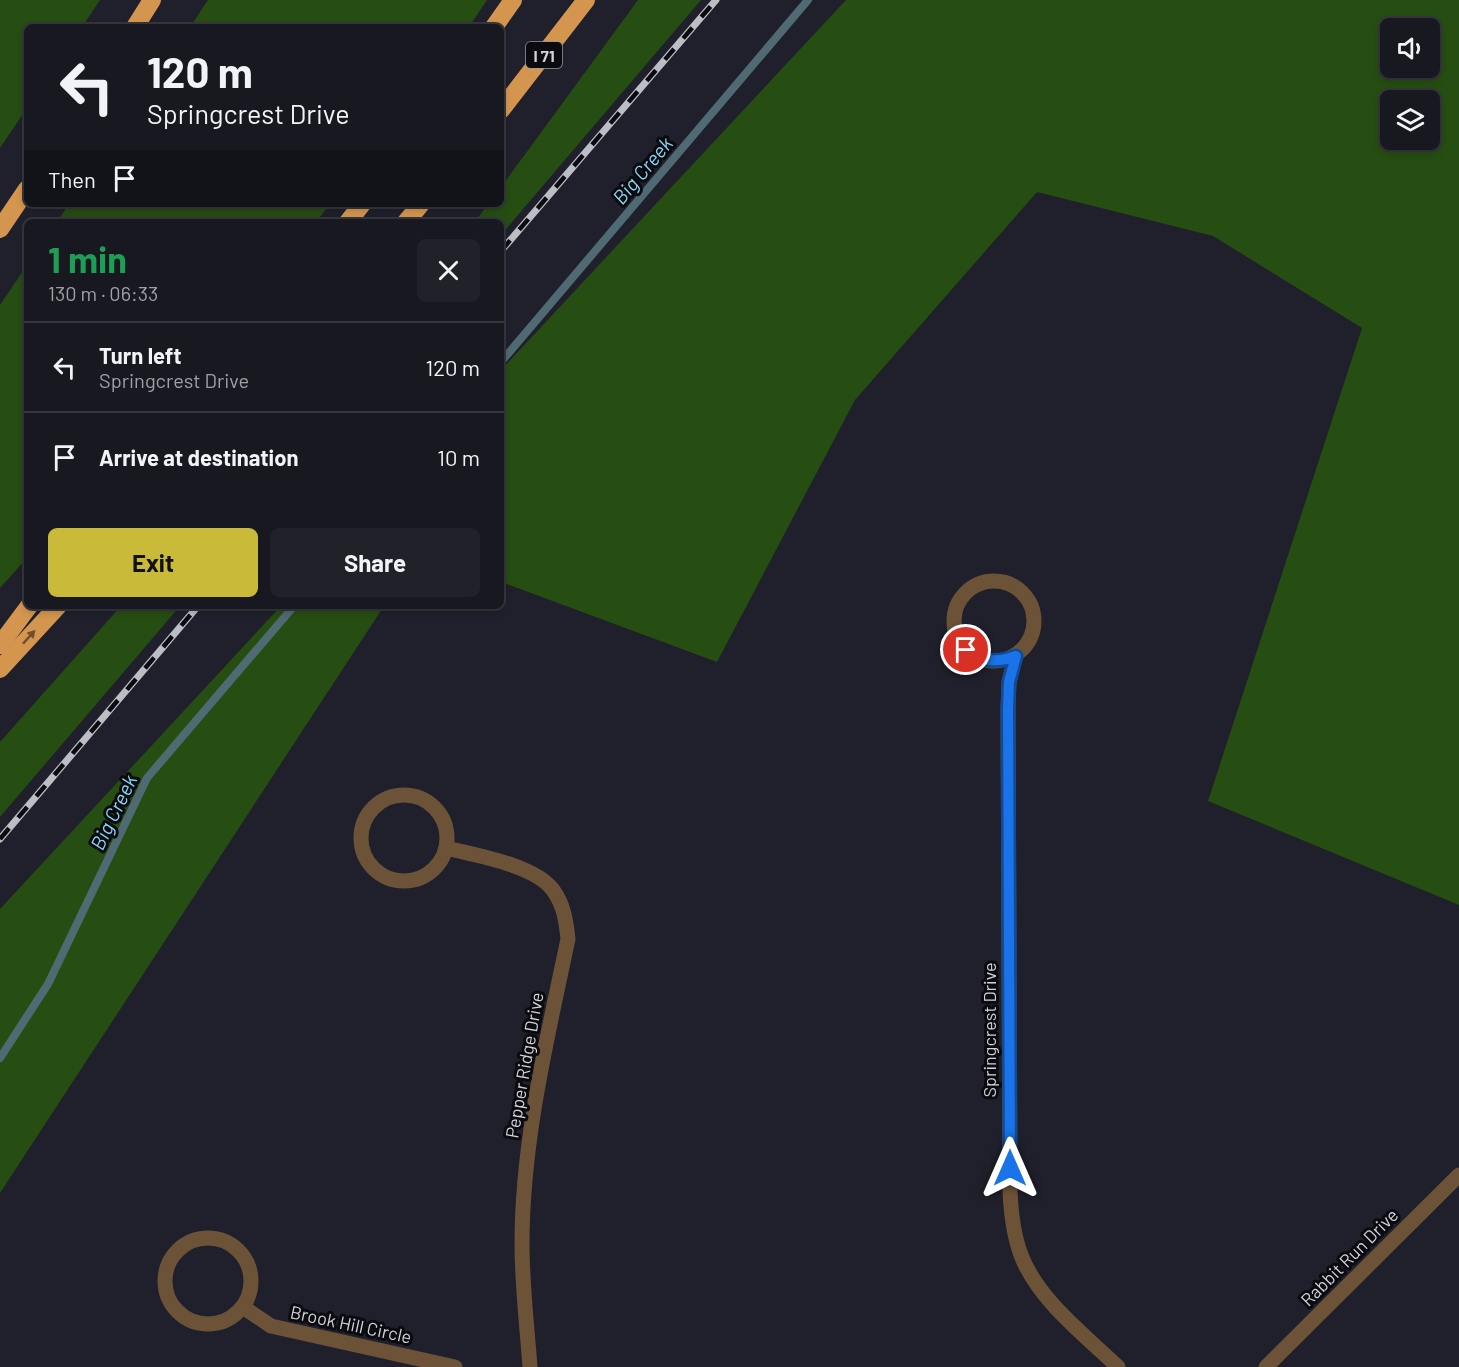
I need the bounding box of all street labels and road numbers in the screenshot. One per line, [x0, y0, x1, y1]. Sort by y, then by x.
road number: I 71 [526, 42, 562, 68]
street label: Springcrest Drive [978, 962, 1000, 1098]
street label: Pepper Ridge Drive [500, 990, 548, 1140]
street label: Rabbit Run Drive [1296, 1204, 1402, 1310]
street label: Brook Hill Circle [288, 1300, 414, 1348]

